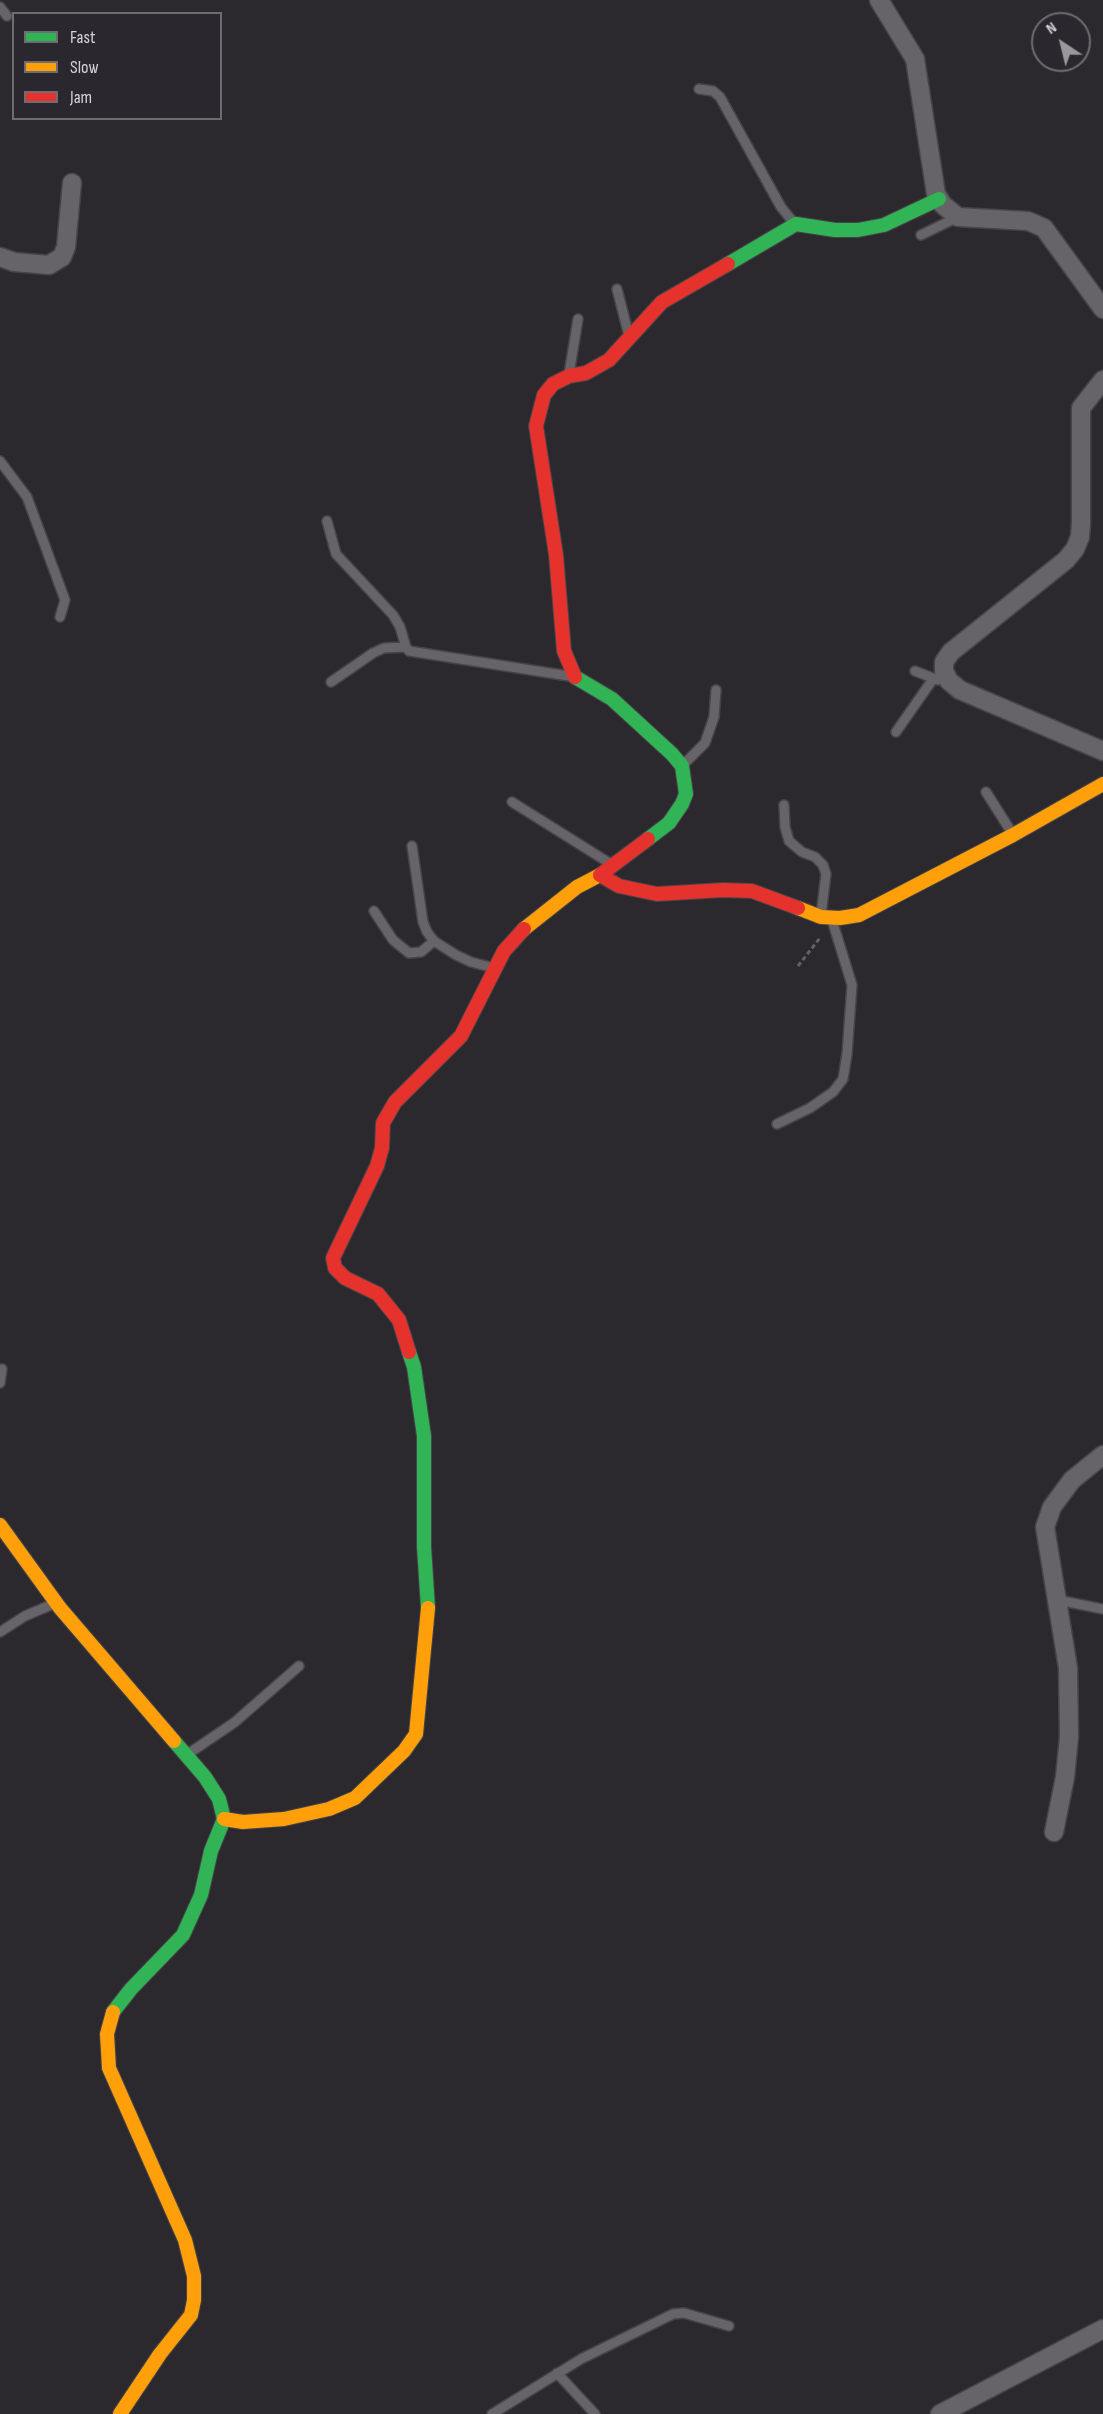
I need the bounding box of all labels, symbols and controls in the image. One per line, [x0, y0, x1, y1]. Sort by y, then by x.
legend [12, 12, 222, 120]
north arrow [1031, 12, 1091, 72]
text: N [1043, 18, 1060, 39]
text: Fast [70, 27, 95, 48]
text: Slow [70, 57, 99, 78]
text: Jam [70, 87, 92, 108]

